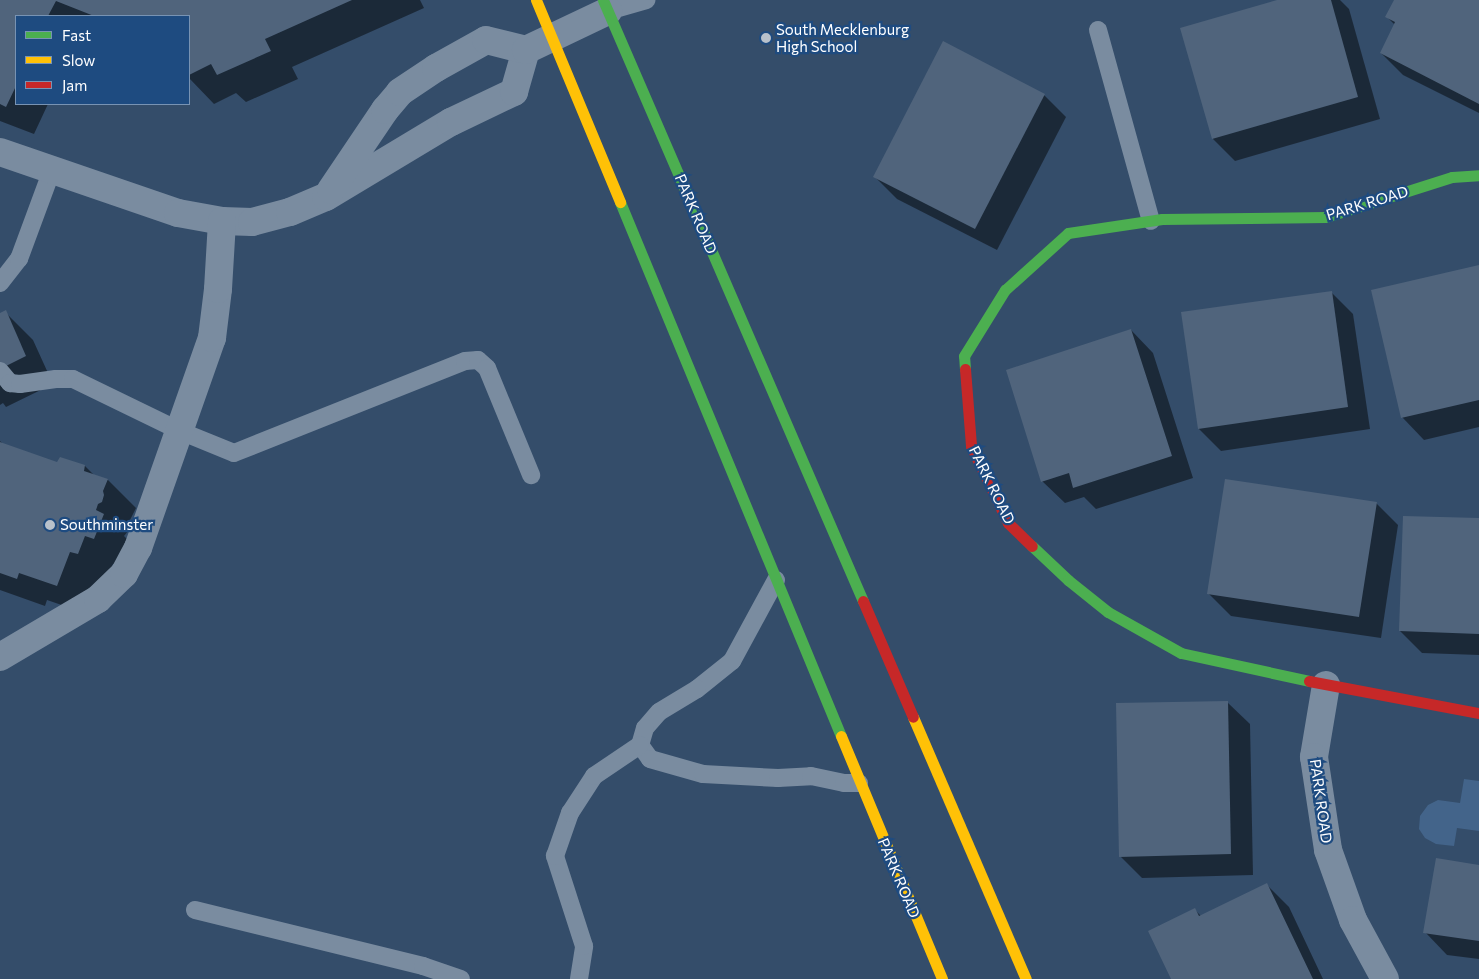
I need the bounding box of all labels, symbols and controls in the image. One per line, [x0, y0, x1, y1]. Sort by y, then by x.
legend [15, 15, 190, 105]
place label: South Mecklenburg High School [776, 20, 909, 55]
text: Fast [62, 26, 91, 44]
marker: South Mecklenburg High School [760, 32, 772, 44]
text: Slow [62, 51, 95, 69]
text: Jam [62, 76, 87, 94]
street label: PARK ROAD [671, 171, 721, 257]
street label: PARK ROAD [1324, 182, 1410, 224]
street label: PARK ROAD [965, 443, 1019, 527]
place label: Southminster [60, 516, 153, 534]
marker: Southminster [44, 519, 56, 531]
street label: PARK ROAD [1306, 758, 1336, 844]
street label: PARK ROAD [874, 835, 924, 921]

